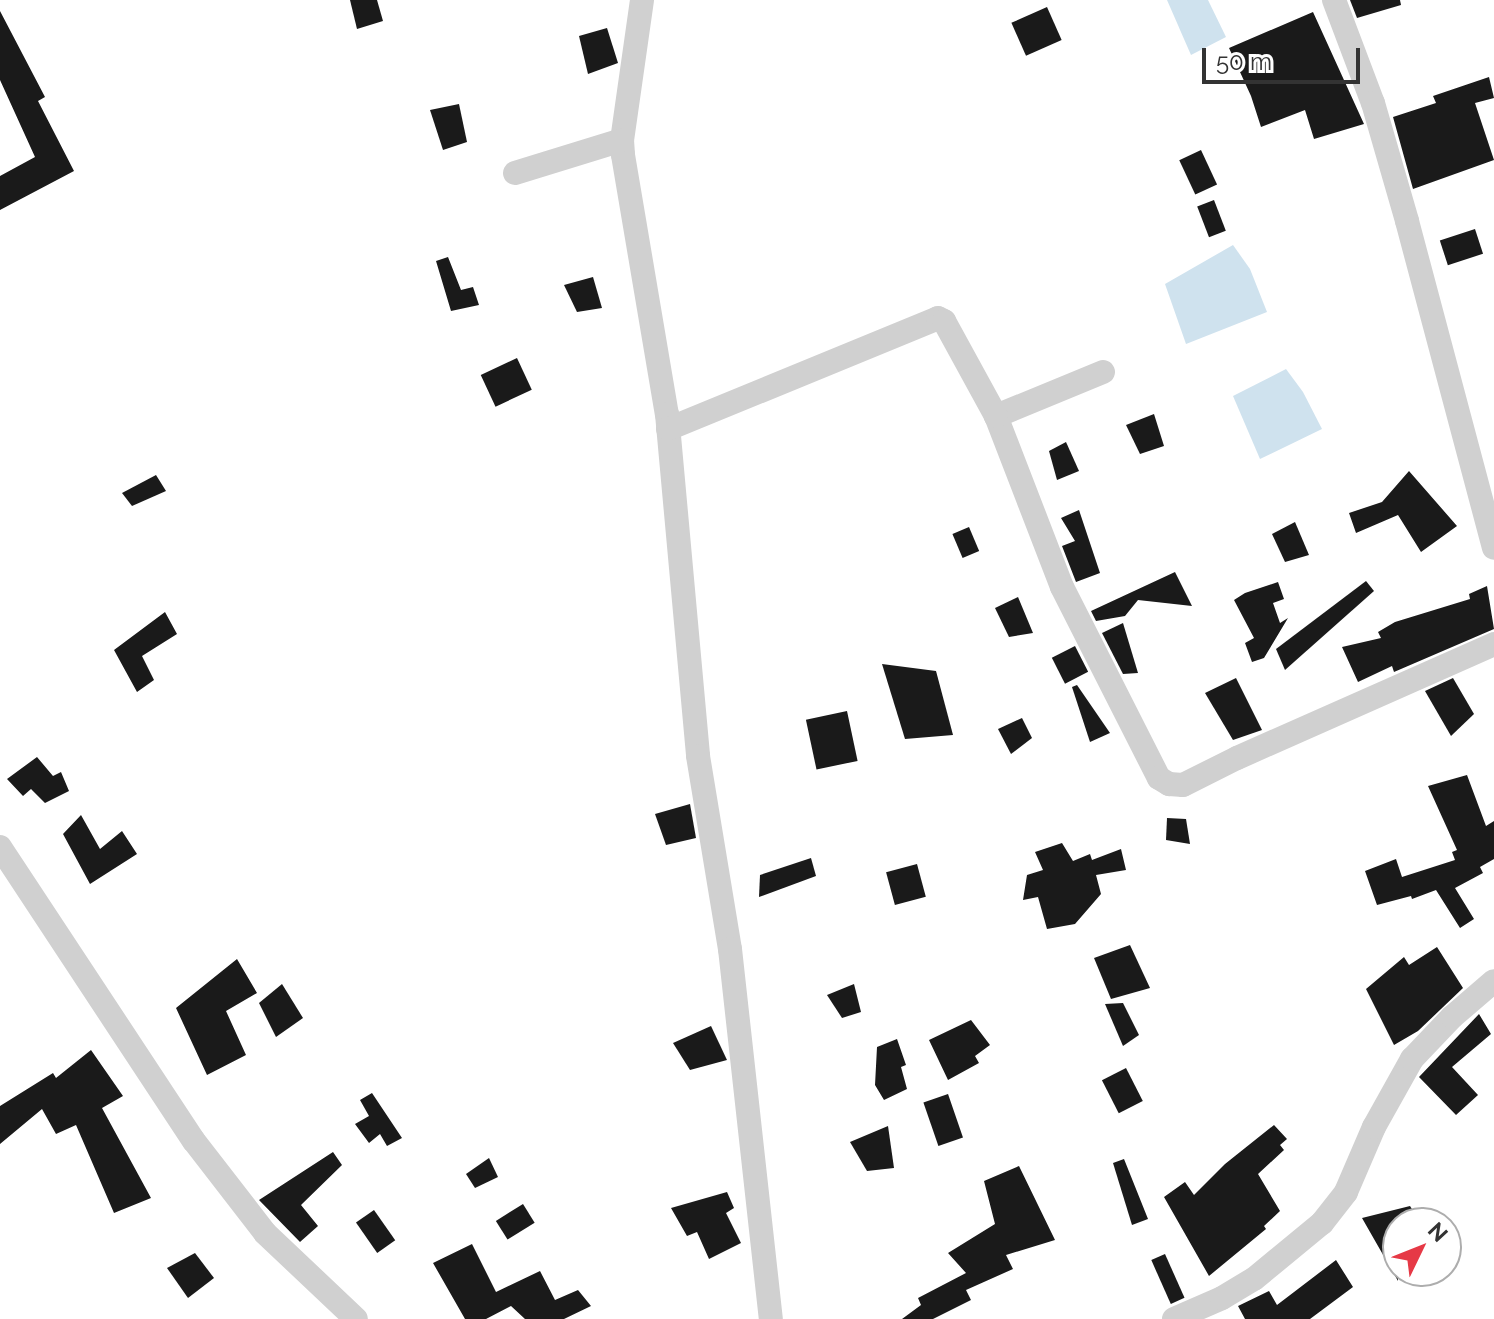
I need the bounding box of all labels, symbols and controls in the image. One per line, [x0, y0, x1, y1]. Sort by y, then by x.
scale bar [1206, 32, 1364, 82]
text: 50 m [1216, 47, 1272, 76]
north arrow [1382, 1207, 1462, 1287]
text: N [1423, 1217, 1453, 1247]

